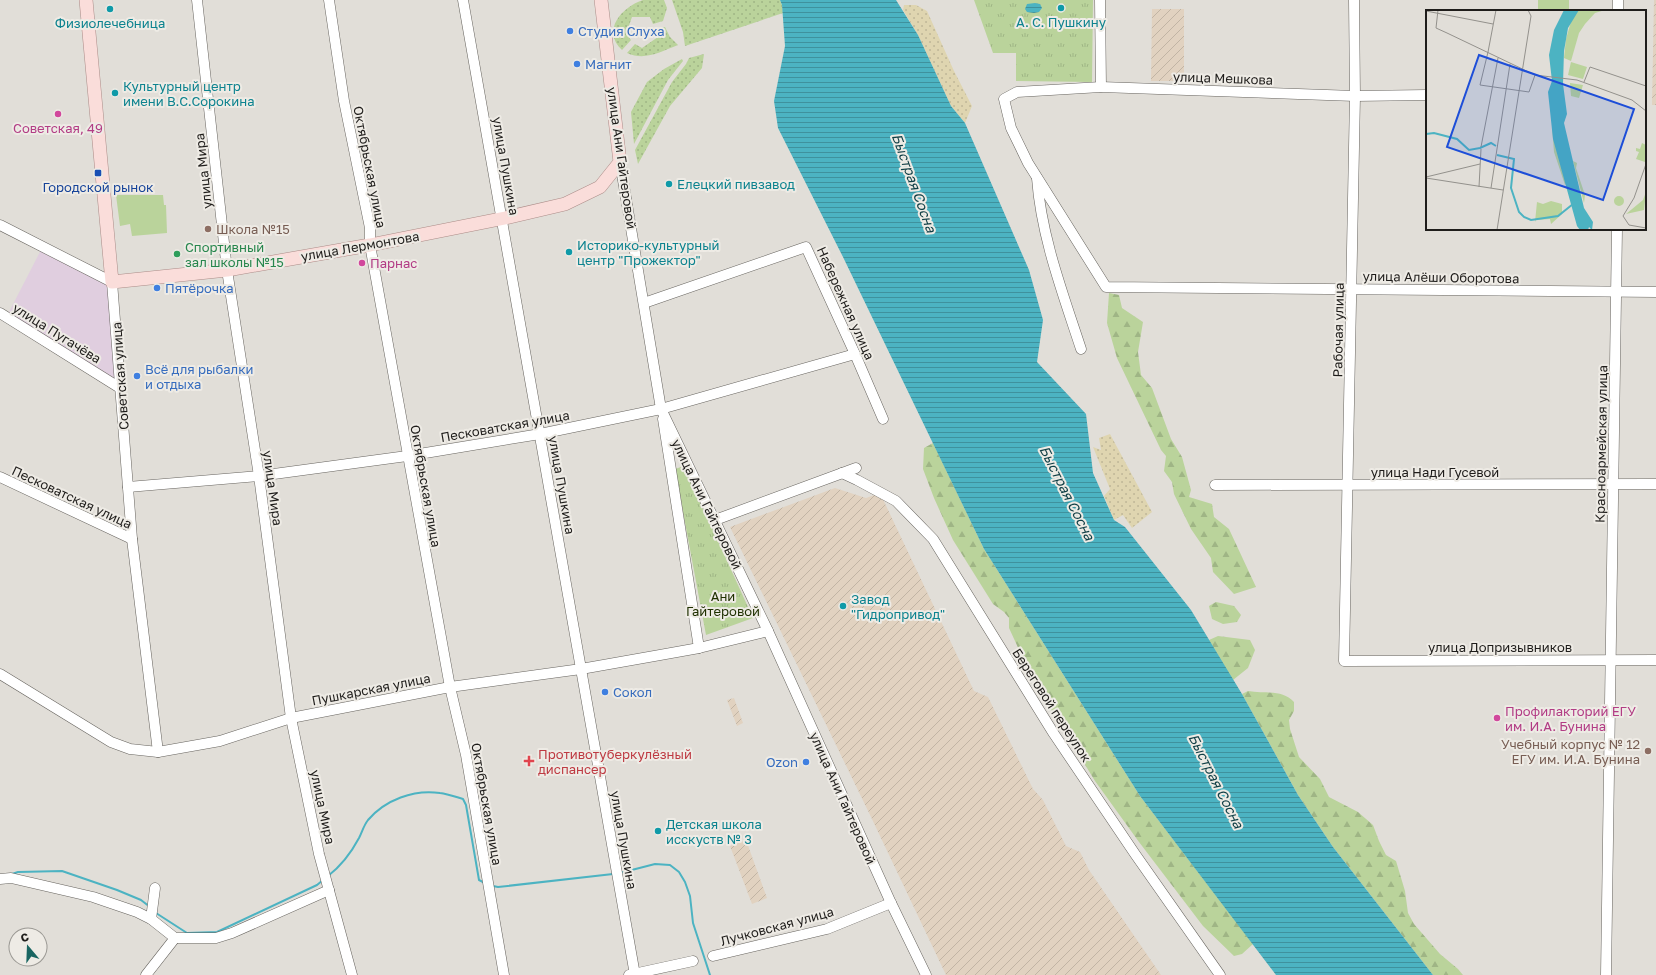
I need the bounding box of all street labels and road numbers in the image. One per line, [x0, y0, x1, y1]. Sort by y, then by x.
street label: улица Мешкова [1173, 68, 1273, 88]
street label: улица Ани Гайтеровой [604, 86, 640, 230]
street label: Октябрьская улица [350, 105, 390, 229]
street label: улица Пушкина [489, 116, 523, 216]
street label: улица Мира [191, 132, 215, 210]
street label: улица Лермонтова [300, 228, 420, 264]
street label: Набережная улица [814, 244, 878, 362]
street label: улица Алёши Оборотова [1363, 268, 1519, 286]
street label: Рабочая улица [1329, 283, 1347, 377]
street label: улица Пугачёва [10, 299, 104, 367]
street label: Советская улица [108, 321, 132, 431]
street label: Красноармейская улица [1592, 365, 1610, 523]
street label: Песковатская улица [439, 407, 571, 445]
street label: Октябрьская улица [407, 424, 445, 548]
street label: улица Пушкина [545, 435, 579, 535]
street label: улица Ани Гайтеровой [668, 436, 746, 572]
street label: улица Мира [260, 449, 286, 527]
street label: Песковатская улица [9, 462, 135, 532]
street label: улица Нади Гусевой [1371, 464, 1499, 480]
street label: улица Допризывников [1428, 639, 1572, 655]
street label: Береговой переулок [1009, 645, 1095, 765]
street label: Пушкарская улица [310, 670, 432, 708]
street label: улица Ани Гайтеровой [807, 729, 879, 867]
street label: Октябрьская улица [468, 742, 506, 866]
street label: улица Мира [307, 768, 339, 846]
street label: улица Пушкина [607, 790, 641, 890]
street label: Лучковская улица [719, 903, 835, 949]

